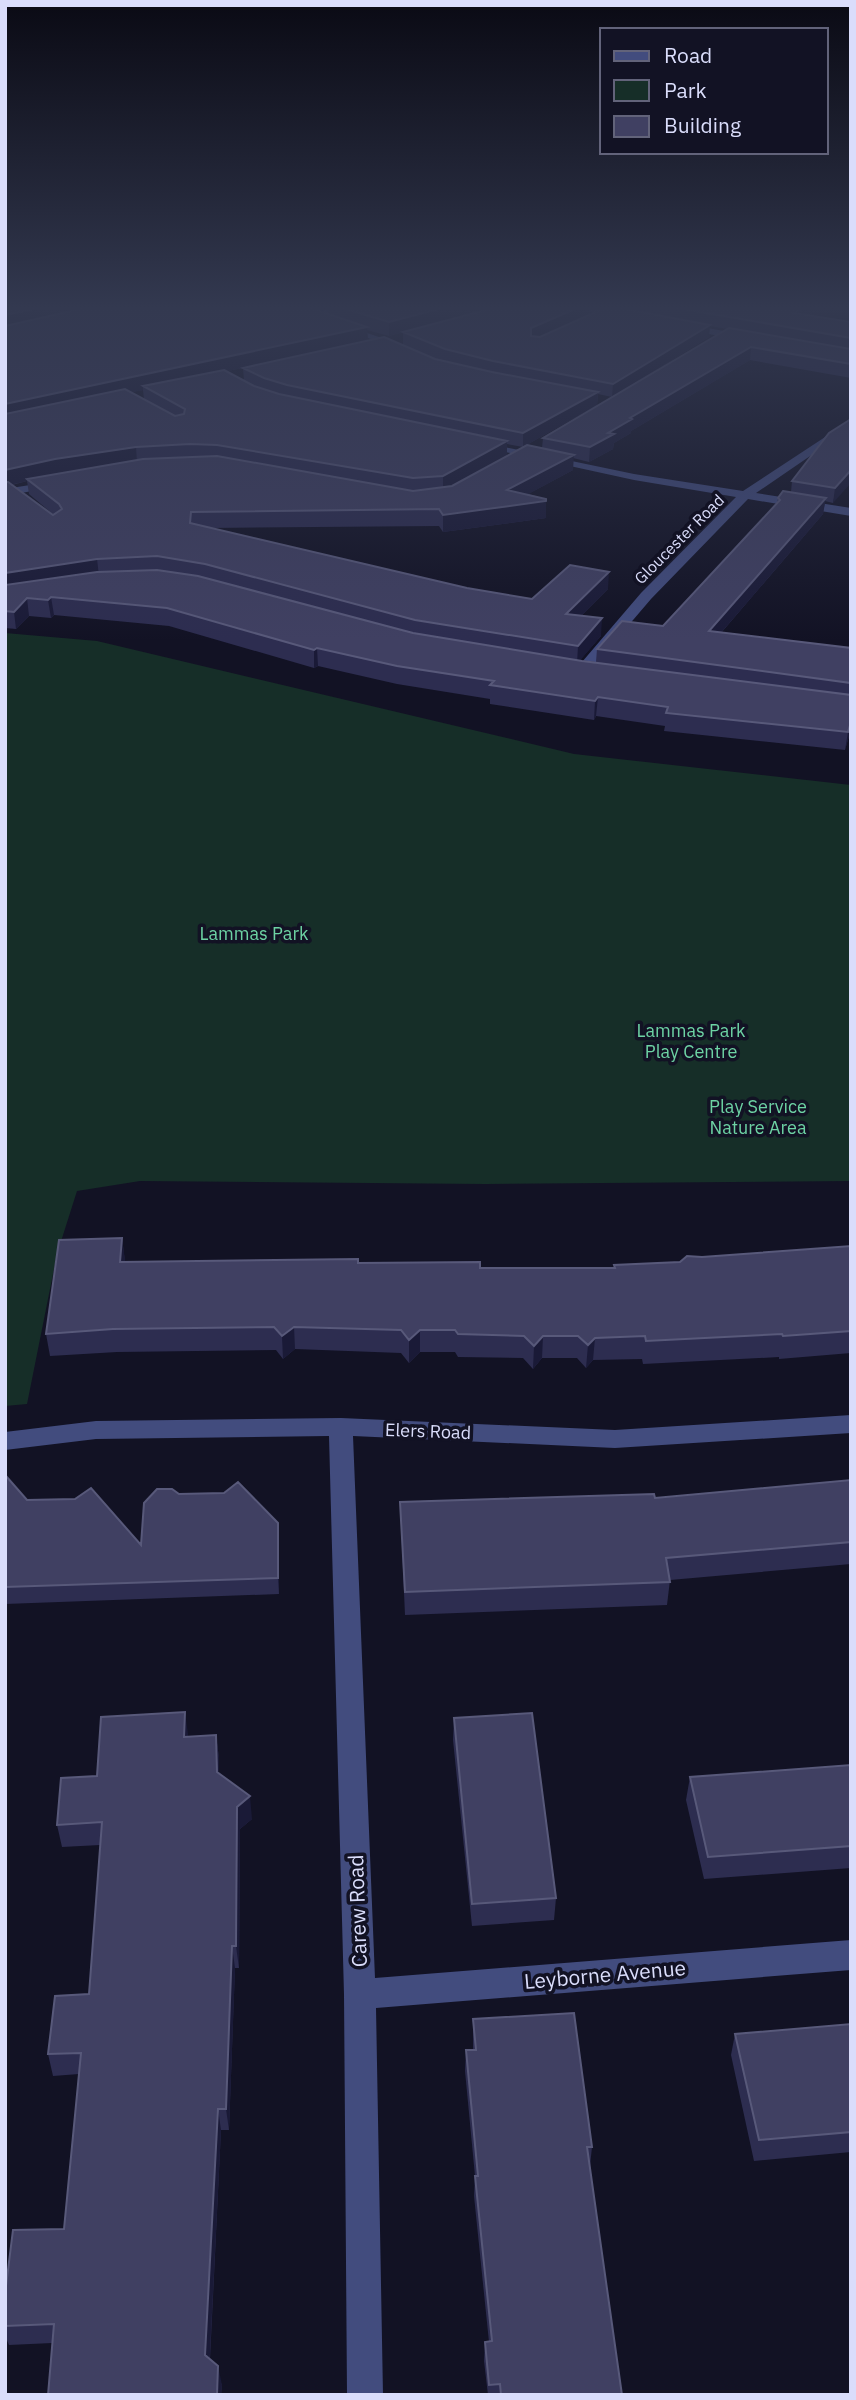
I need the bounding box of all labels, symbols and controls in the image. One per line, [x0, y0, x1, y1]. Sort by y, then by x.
legend [600, 28, 828, 154]
text: Road [664, 41, 712, 69]
text: Park [664, 76, 707, 104]
text: Building [664, 111, 741, 139]
street label: Gloucester Road [630, 490, 728, 588]
park label: Lammas Park [199, 922, 309, 945]
park label: Lammas Park Play Centre [636, 1019, 746, 1063]
park label: Play Service Nature Area [709, 1095, 807, 1139]
street label: Elers Road [384, 1418, 472, 1444]
street label: Carew Road [341, 1854, 373, 1968]
street label: Leyborne Avenue [523, 1953, 687, 1995]

